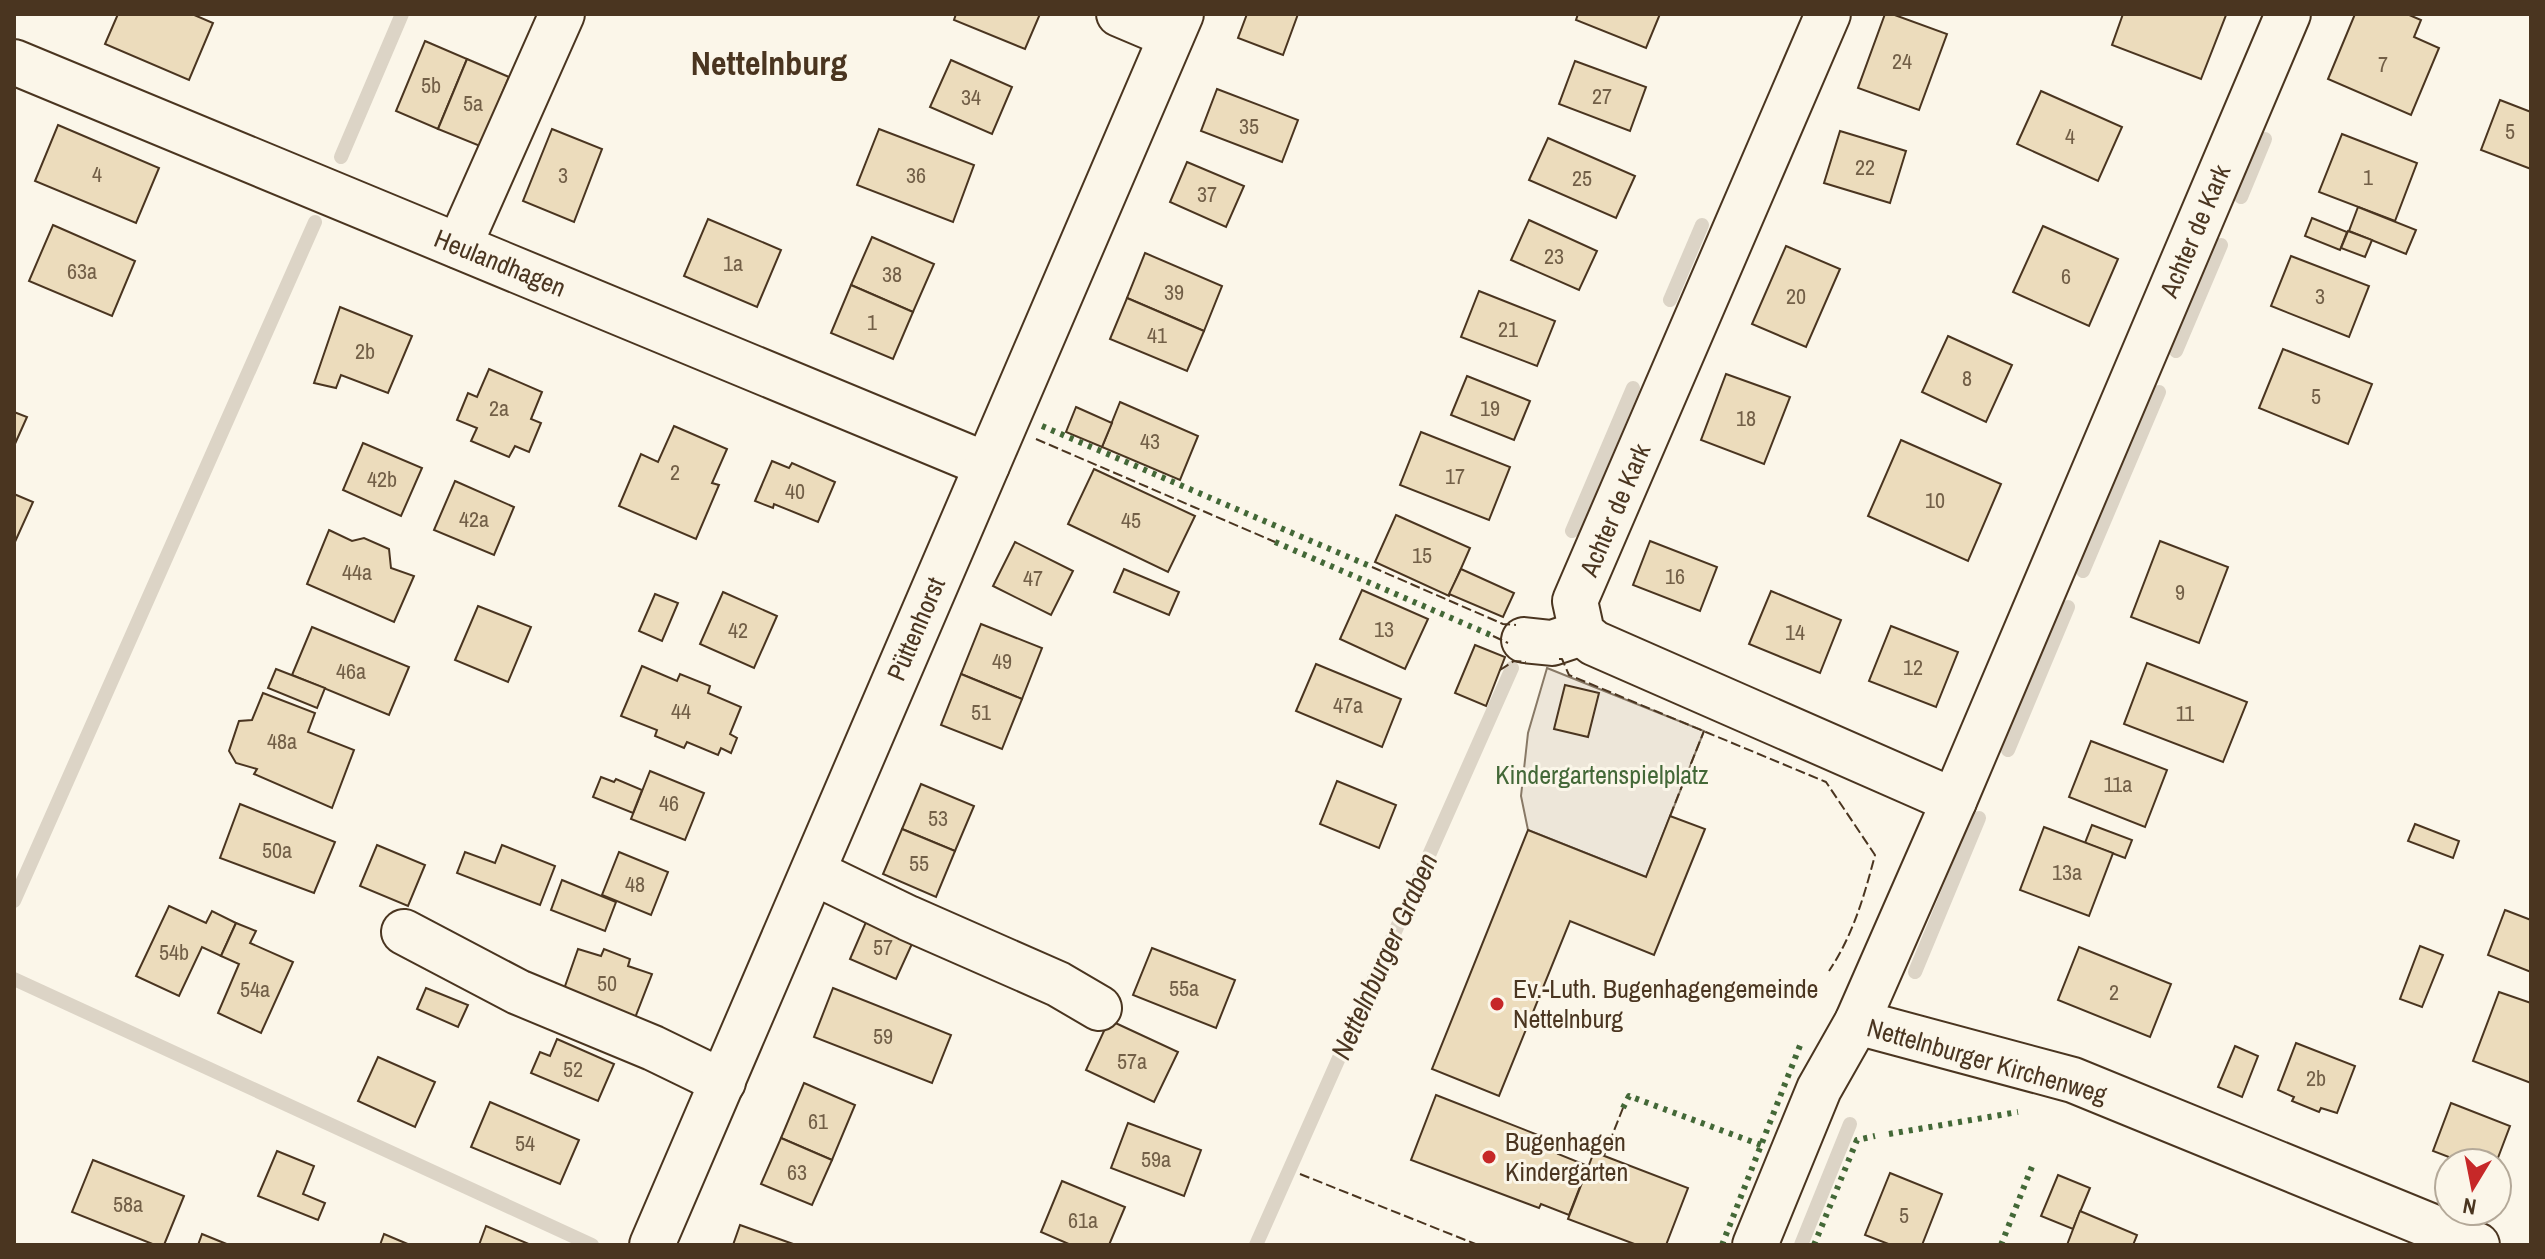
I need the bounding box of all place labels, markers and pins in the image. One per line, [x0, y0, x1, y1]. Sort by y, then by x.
place label: Ev.-Luth. Bugenhagengemeinde Nettelnburg [1513, 971, 1818, 1036]
marker: Ev.-Luth. Bugenhagengemeinde Nettelnburg [1488, 995, 1506, 1013]
place label: Bugenhagen Kindergarten [1505, 1124, 1628, 1189]
marker: Bugenhagen Kindergarten [1480, 1148, 1498, 1166]

